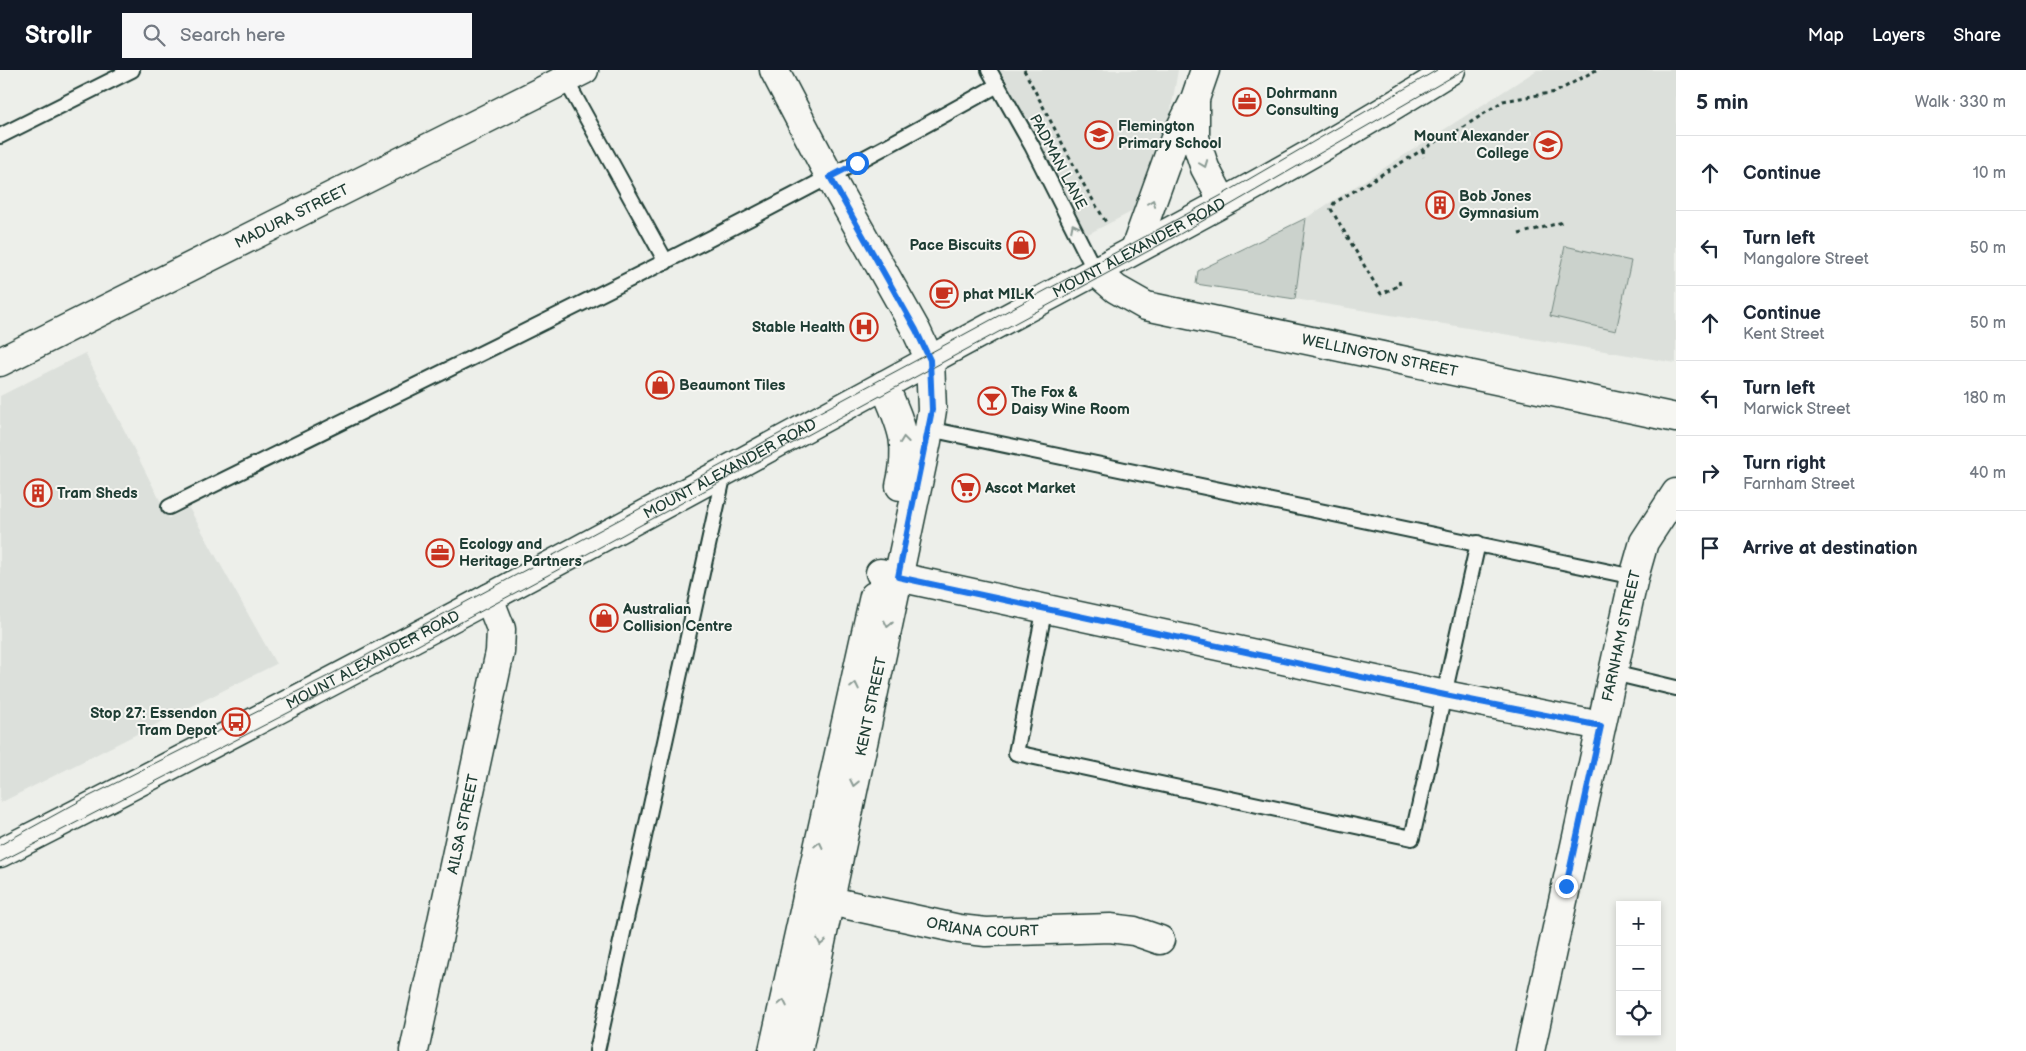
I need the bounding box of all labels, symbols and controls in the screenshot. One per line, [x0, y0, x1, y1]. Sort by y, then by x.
search box [122, 13, 472, 58]
text: Strollr [25, 21, 92, 50]
icon: search [140, 21, 168, 49]
text: Search here [180, 24, 285, 47]
text: Map [1808, 25, 1844, 46]
text: Layers [1872, 25, 1925, 46]
text: Share [1953, 25, 2001, 46]
place label: Dohrmann Consulting [1266, 84, 1339, 120]
office icon: Dohrmann Consulting [1232, 87, 1262, 117]
text: 5 min [1696, 90, 1749, 115]
text: Walk · 330 m [1915, 93, 2006, 112]
street label: PADMAN LANE [1025, 111, 1091, 213]
place label: Flemington Primary School [1118, 117, 1222, 153]
school or university icon: Flemington Primary School [1084, 120, 1114, 150]
place label: Mount Alexander College [1413, 127, 1530, 163]
school or university icon: Mount Alexander College [1533, 130, 1563, 160]
route start [846, 152, 869, 175]
one-way arrow [1198, 159, 1208, 168]
icon: ahead [1696, 159, 1724, 187]
text: Continue [1743, 162, 1821, 185]
text: 10 m [1973, 164, 2006, 183]
street label: MADURA STREET [231, 180, 352, 253]
place label: Bob Jones Gymnasium [1459, 187, 1539, 223]
building icon: Bob Jones Gymnasium [1425, 190, 1455, 220]
street label: MOUNT ALEXANDER ROAD [1049, 194, 1229, 302]
one-way arrow [1146, 199, 1156, 208]
one-way arrow [1070, 223, 1080, 232]
text: Turn left [1743, 227, 1815, 250]
shop icon: Pace Biscuits [1006, 230, 1036, 260]
icon: left [1696, 234, 1724, 262]
place label: Pace Biscuits [909, 236, 1002, 255]
text: 50 m [1970, 239, 2006, 258]
text: Mangalore Street [1743, 250, 1869, 269]
cafe icon: phat MILK [929, 279, 959, 309]
place label: phat MILK [963, 285, 1034, 304]
text: Continue [1743, 302, 1821, 325]
icon: ahead [1696, 309, 1724, 337]
hospital icon: Stable Health [849, 312, 879, 342]
text: 50 m [1970, 314, 2006, 333]
place label: Stable Health [752, 318, 845, 337]
text: Kent Street [1743, 325, 1825, 344]
street label: WELLINGTON STREET [1300, 330, 1460, 381]
shop icon: Beaumont Tiles [645, 370, 675, 400]
place label: Beaumont Tiles [679, 376, 786, 395]
text: Turn left [1743, 377, 1815, 400]
place label: The Fox & Daisy Wine Room [1011, 383, 1130, 419]
icon: left [1696, 384, 1724, 412]
bar icon: The Fox & Daisy Wine Room [977, 386, 1007, 416]
text: 180 m [1964, 389, 2006, 408]
text: Marwick Street [1743, 400, 1850, 419]
street label: MOUNT ALEXANDER ROAD [640, 414, 820, 523]
one-way arrow [899, 435, 910, 443]
text: Turn right [1743, 452, 1826, 475]
icon: right [1696, 459, 1724, 487]
text: 40 m [1969, 464, 2006, 483]
supermarket icon: Ascot Market [951, 473, 981, 503]
text: Farnham Street [1743, 475, 1855, 494]
building icon: Tram Sheds [23, 478, 53, 508]
place label: Ascot Market [984, 479, 1076, 498]
place label: Tram Sheds [57, 484, 138, 503]
icon: arrive [1696, 534, 1724, 562]
place label: Ecology and Heritage Partners [459, 535, 582, 571]
text: Arrive at destination [1743, 537, 1918, 560]
office icon: Ecology and Heritage Partners [425, 538, 455, 568]
street label: FARNHAM STREET [1597, 568, 1645, 703]
place label: Australian Collision Centre [622, 600, 733, 636]
shop icon: Australian Collision Centre [589, 603, 619, 633]
street label: MOUNT ALEXANDER ROAD [283, 606, 463, 713]
one-way arrow [883, 620, 894, 629]
street label: KENT STREET [851, 655, 891, 758]
one-way arrow [849, 682, 860, 691]
place label: Stop 27: Essendon Tram Depot [90, 704, 217, 740]
bus stop icon: Stop 27: Essendon Tram Depot [221, 707, 251, 737]
street label: AILSA STREET [443, 772, 483, 876]
one-way arrow [849, 779, 860, 788]
one-way arrow [813, 840, 824, 849]
route end [1555, 875, 1578, 898]
map controls [1616, 901, 1661, 1036]
button: + [1616, 901, 1661, 946]
street label: ORIANA COURT [925, 913, 1039, 941]
one-way arrow [816, 938, 826, 947]
button: − [1616, 946, 1661, 991]
button: locate [1616, 991, 1661, 1036]
one-way arrow [778, 999, 788, 1008]

